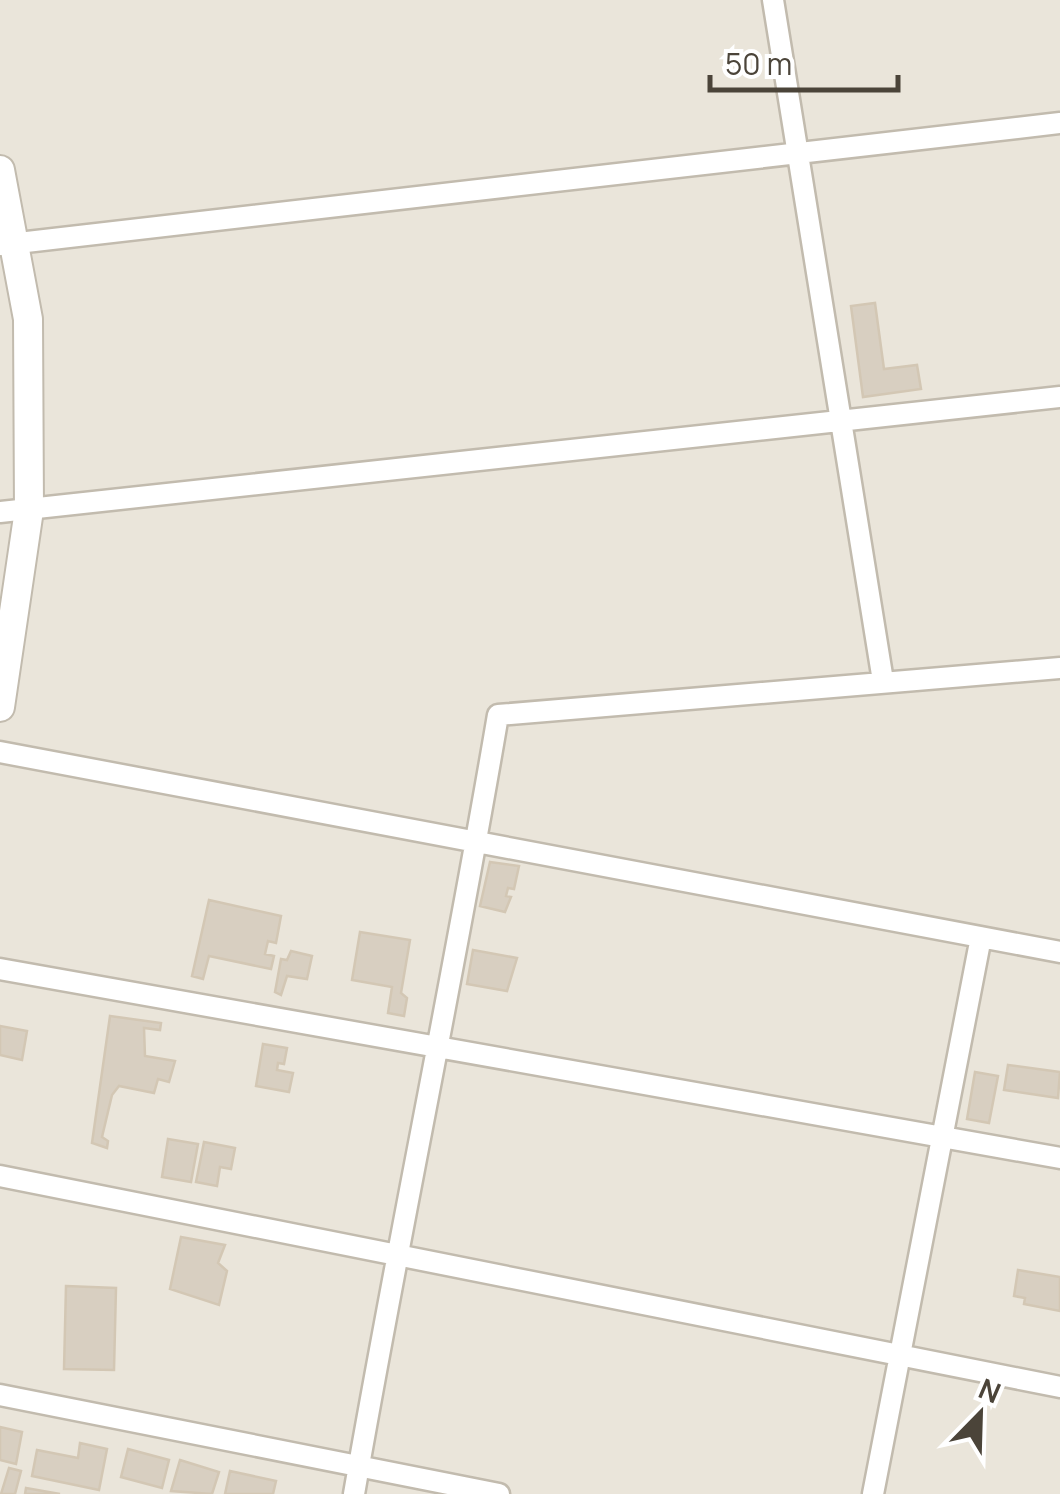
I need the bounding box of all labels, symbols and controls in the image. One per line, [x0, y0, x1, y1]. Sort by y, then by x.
scale bar [710, 30, 898, 92]
text: 50 m [725, 43, 792, 84]
north arrow [930, 1364, 1030, 1464]
text: N [973, 1369, 1007, 1411]

